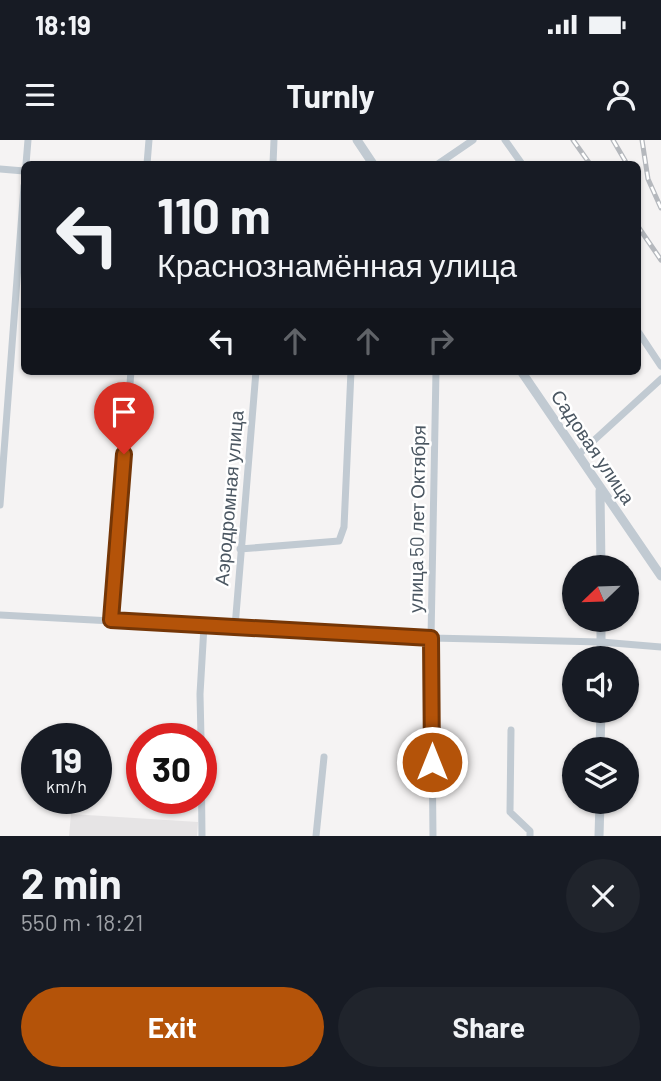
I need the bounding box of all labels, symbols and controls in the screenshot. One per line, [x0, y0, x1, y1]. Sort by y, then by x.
text: 18:19 [35, 9, 91, 40]
icon: menu [21, 76, 59, 114]
text: Turnly [286, 76, 375, 114]
icon: person [602, 76, 640, 114]
text: 110 m [157, 185, 271, 244]
icon: left [42, 189, 133, 280]
text: Краснознамённая улица [157, 245, 517, 283]
icon: left [203, 322, 241, 360]
icon: ahead [276, 322, 314, 360]
icon: ahead [349, 322, 387, 360]
icon: right [422, 322, 460, 360]
pin [94, 382, 154, 454]
street label: Садовая улица [547, 385, 640, 509]
icon: arrive [105, 393, 143, 431]
street label: Аэродромная улица [209, 409, 248, 587]
street label: улица 50 лет Октября [403, 425, 430, 613]
north arrow [562, 555, 639, 632]
map controls [562, 555, 639, 814]
button: sound [562, 646, 639, 723]
speed limit sign: 30 [126, 723, 217, 814]
position arrow [395, 725, 469, 799]
button: layers [562, 737, 639, 814]
text: 19 [51, 738, 82, 780]
text: km/h [46, 775, 87, 797]
text: 2 min [21, 857, 122, 907]
button: close [566, 859, 640, 933]
text: 550 m · 18:21 [21, 908, 143, 936]
button: Exit [21, 987, 324, 1067]
button: Share [338, 987, 640, 1067]

